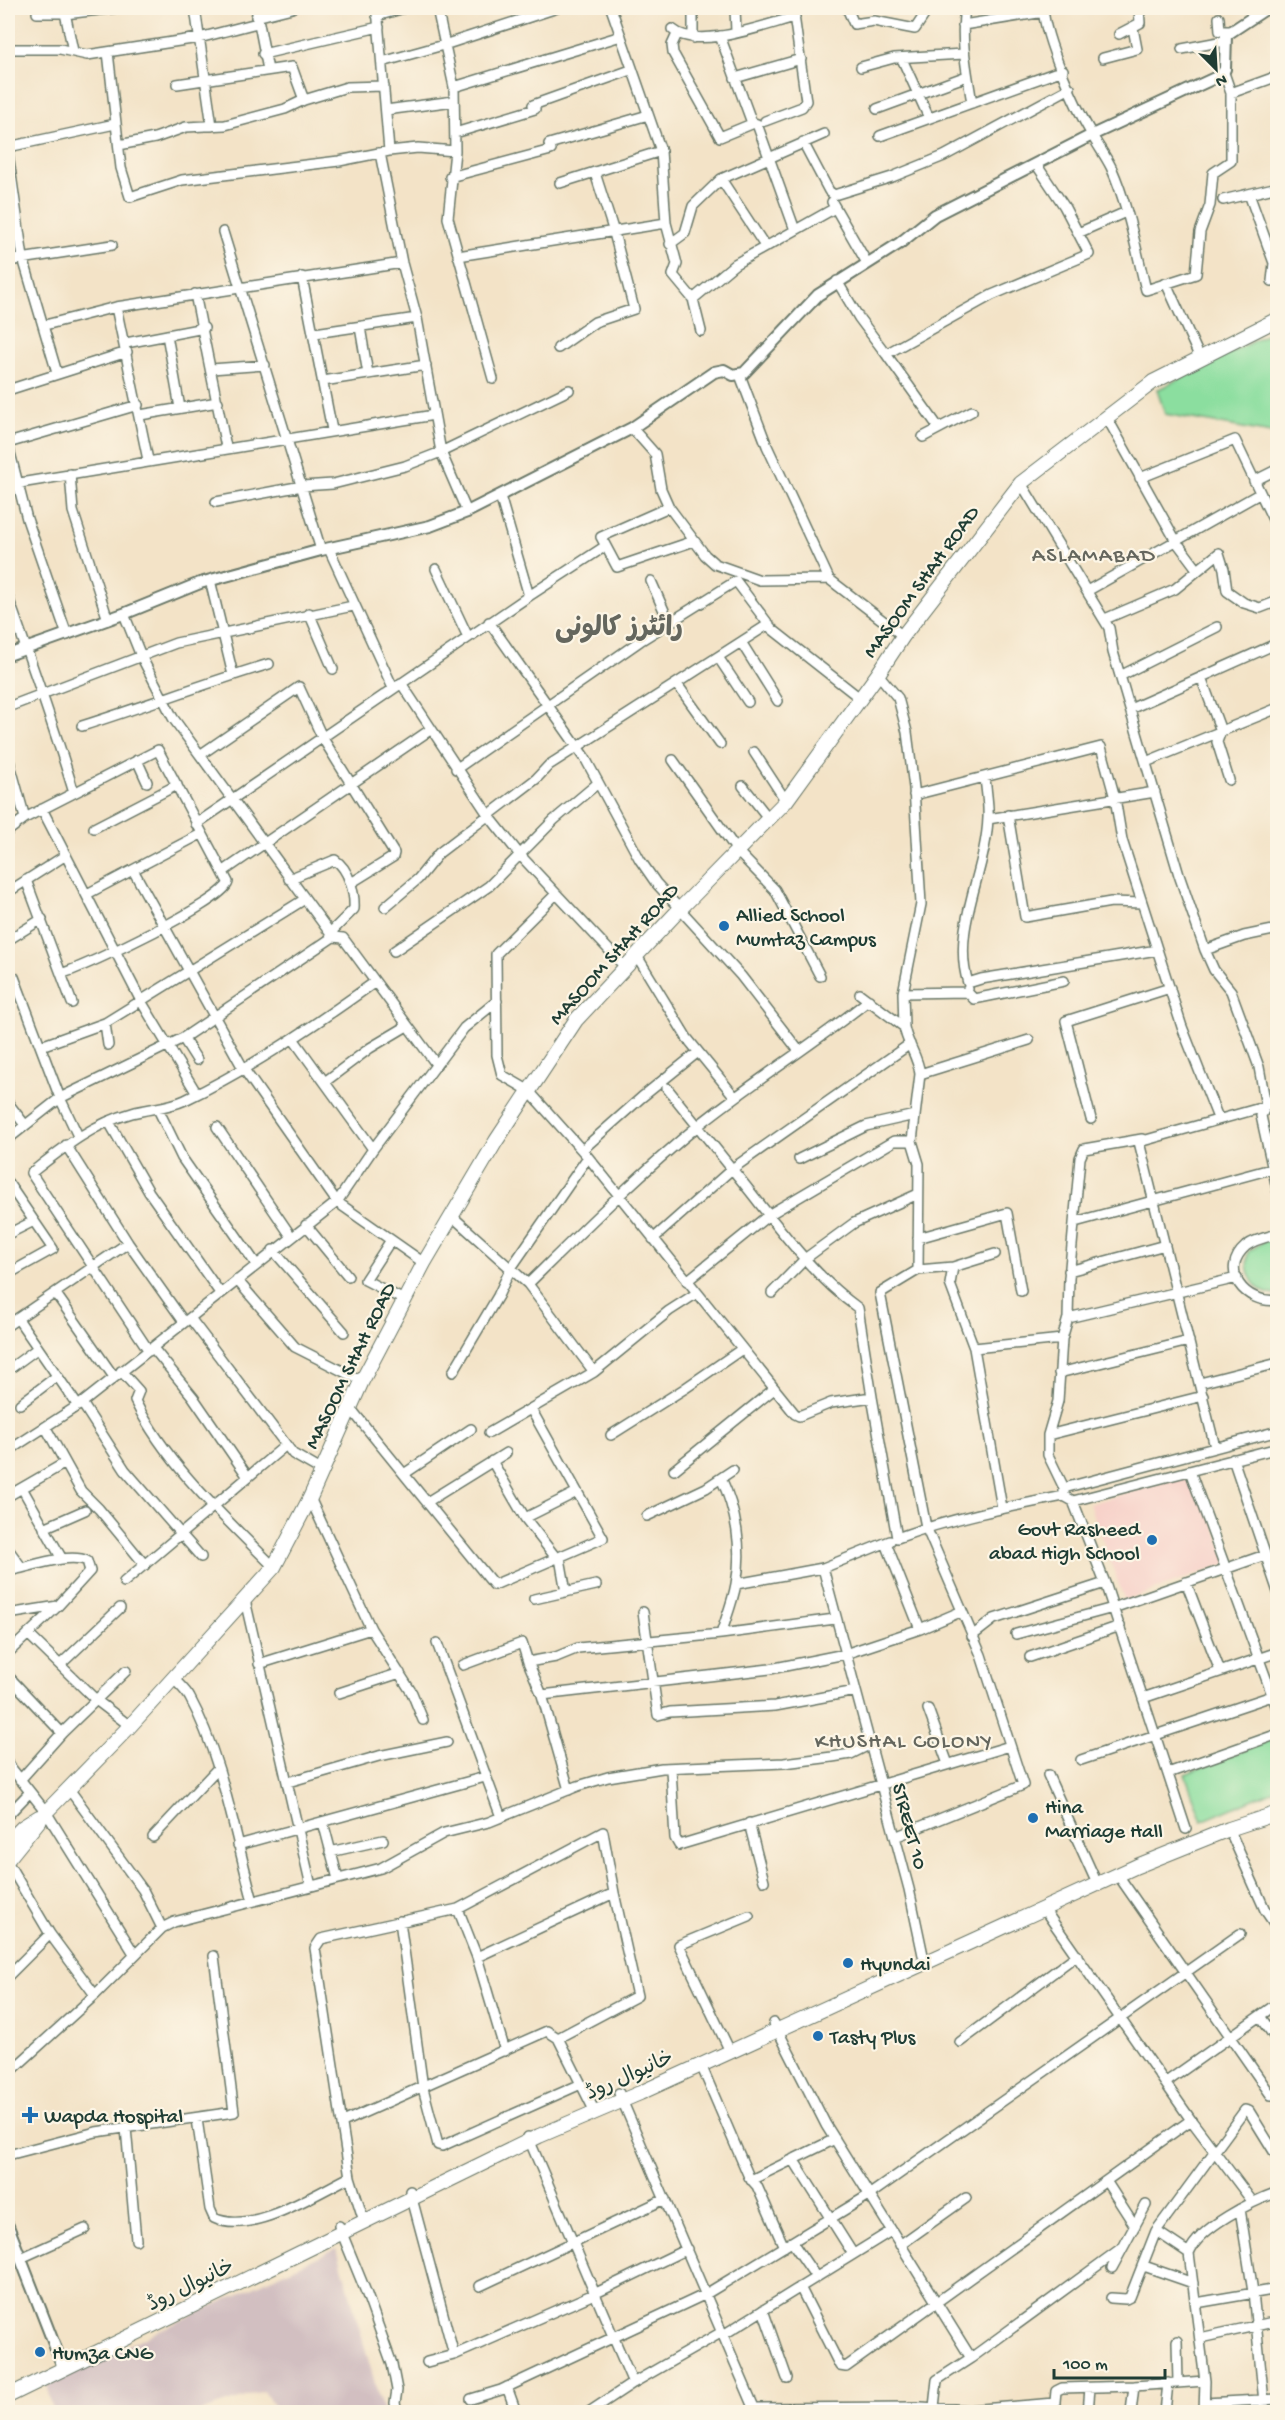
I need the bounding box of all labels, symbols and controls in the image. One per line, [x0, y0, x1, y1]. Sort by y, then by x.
north arrow [1186, 39, 1246, 99]
text: N [1212, 69, 1229, 91]
street label: MASOOM SHAH ROAD [859, 502, 987, 664]
district label: ASLAMABAD [1032, 544, 1156, 570]
district label: رائٹرز کالونی [555, 614, 683, 646]
street label: MASOOM SHAH ROAD [545, 879, 686, 1031]
place label: Allied School Mumtaz Campus [736, 905, 877, 954]
marker: Allied School Mumtaz Campus [717, 919, 731, 933]
street label: MASOOM SHAH ROAD [301, 1279, 403, 1454]
place label: Govt Rasheed abad High School [989, 1519, 1142, 1568]
marker: Govt Rasheed abad High School [1145, 1533, 1159, 1547]
district label: KHUSHAL COLONY [815, 1730, 993, 1756]
street label: STREET 10 [884, 1781, 931, 1873]
place label: Hina Marriage Hall [1045, 1797, 1163, 1846]
marker: Hina Marriage Hall [1026, 1811, 1040, 1825]
place label: Hyundai [860, 1954, 931, 1979]
marker: Hyundai [841, 1956, 855, 1970]
place label: Tasty Plus [829, 2027, 916, 2052]
marker: Tasty Plus [811, 2029, 825, 2043]
street label: خانیوال روڈ [582, 2046, 678, 2108]
marker: Wapda Hospital [21, 2106, 39, 2124]
place label: Wapda Hospital [44, 2106, 183, 2131]
street label: خانیوال روڈ [143, 2254, 239, 2319]
scale bar [1054, 2342, 1165, 2380]
place label: Humza CNG [52, 2343, 154, 2368]
marker: Humza CNG [33, 2345, 47, 2359]
text: 100 m [1062, 2355, 1108, 2376]

